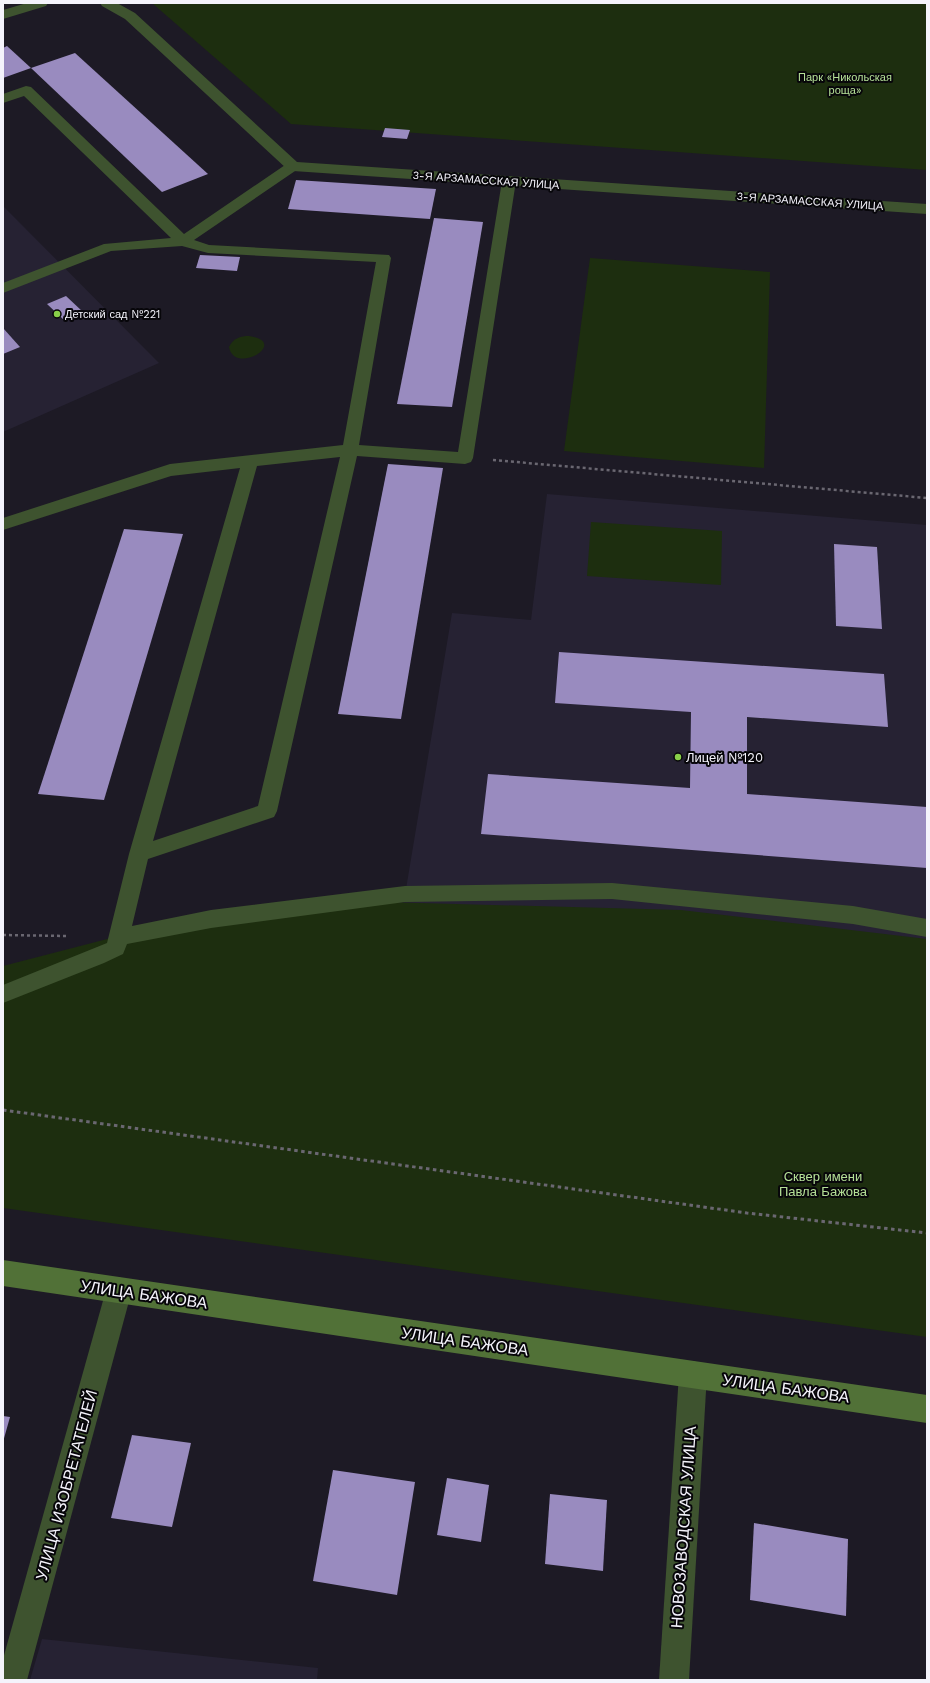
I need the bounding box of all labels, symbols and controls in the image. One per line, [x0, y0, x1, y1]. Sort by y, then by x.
park label: Парк «Никольская роща» [798, 71, 892, 97]
street label: 3-Я АРЗАМАССКАЯ УЛИЦА [412, 169, 560, 192]
street label: 3-Я АРЗАМАССКАЯ УЛИЦА [736, 190, 884, 213]
place label: Детский сад №221 [65, 308, 160, 321]
marker: Детский сад №221 [52, 309, 62, 319]
place label: Лицей №120 [686, 750, 763, 765]
marker: Лицей №120 [673, 752, 683, 762]
park label: Сквер имени Павла Бажова [779, 1169, 868, 1199]
street label: УЛИЦА БАЖОВА [79, 1276, 209, 1313]
street label: УЛИЦА БАЖОВА [400, 1323, 530, 1360]
street label: УЛИЦА БАЖОВА [721, 1370, 851, 1407]
street label: УЛИЦА ИЗОБРЕТАТЕЛЕЙ [32, 1388, 101, 1583]
street label: НОВОЗАВОДСКАЯ УЛИЦА [667, 1425, 700, 1629]

